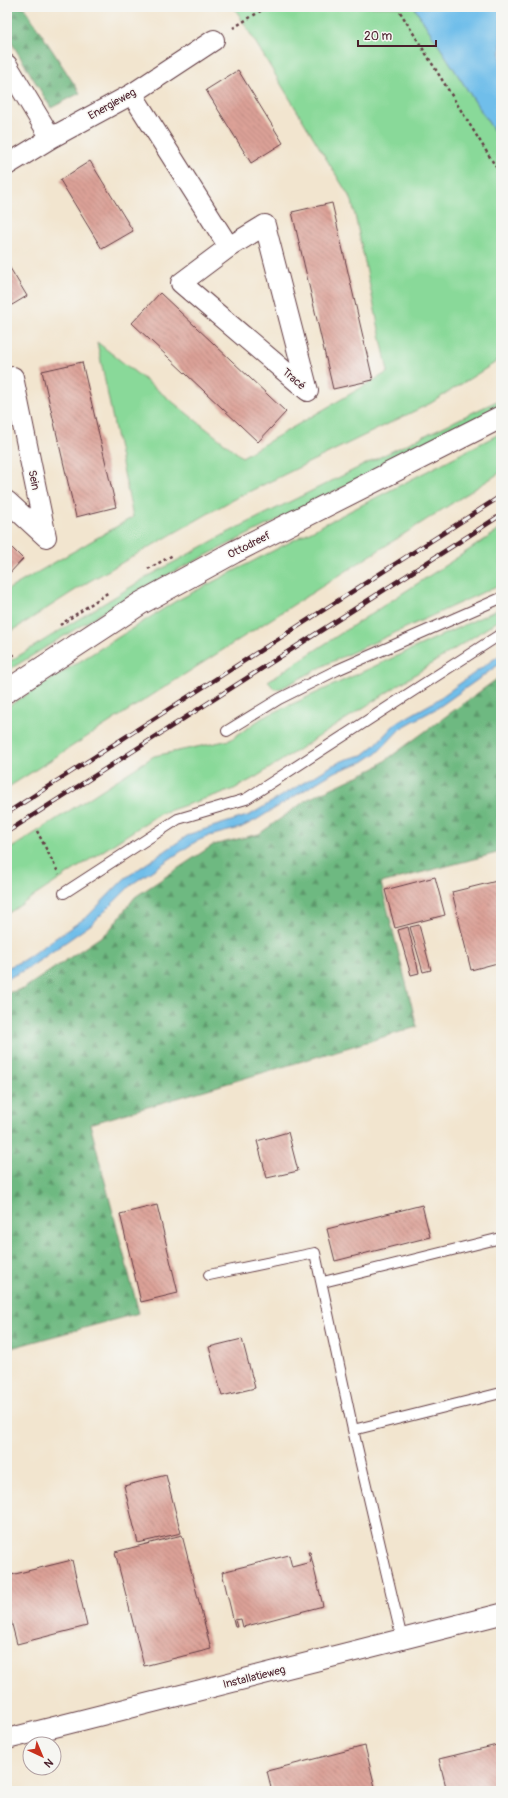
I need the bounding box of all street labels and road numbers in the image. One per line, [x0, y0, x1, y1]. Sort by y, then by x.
street label: Energieweg [86, 85, 139, 122]
street label: Tracé [280, 365, 308, 393]
street label: Sein [26, 469, 42, 491]
street label: Ottodreef [225, 528, 273, 561]
street label: Installatieweg [221, 1663, 287, 1691]

